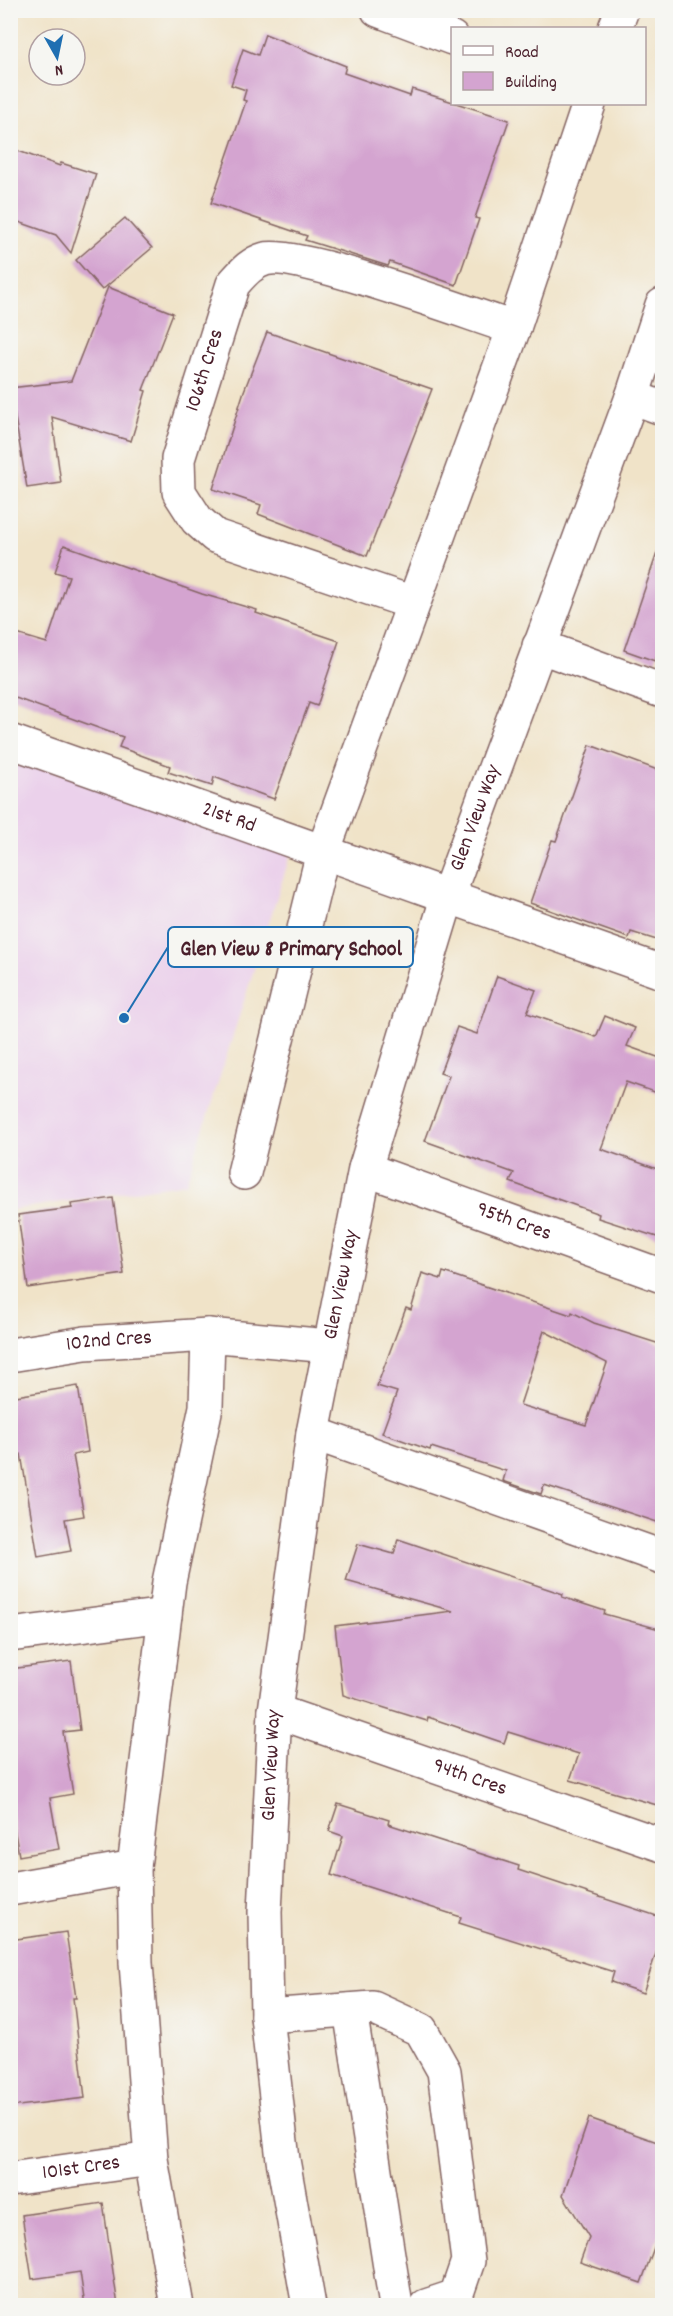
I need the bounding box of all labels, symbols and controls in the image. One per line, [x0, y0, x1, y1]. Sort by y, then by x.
north arrow [27, 27, 87, 87]
legend [451, 27, 646, 105]
text: Road [505, 41, 539, 66]
text: N [53, 57, 65, 81]
text: Building [505, 71, 557, 96]
street label: 106th Cres [179, 326, 233, 416]
street label: Glen View Way [443, 761, 510, 876]
street label: 21st Rd [198, 795, 260, 842]
callout: Glen View 8 Primary School [168, 927, 413, 967]
text: Glen View 8 Primary School [180, 935, 403, 966]
street label: 95th Cres [472, 1195, 555, 1250]
street label: Glen View Way [317, 1227, 368, 1342]
street label: 102nd Cres [64, 1324, 153, 1361]
street label: Glen View Way [255, 1709, 290, 1822]
street label: 94th Cres [428, 1752, 511, 1805]
street label: 101st Cres [40, 2149, 122, 2189]

